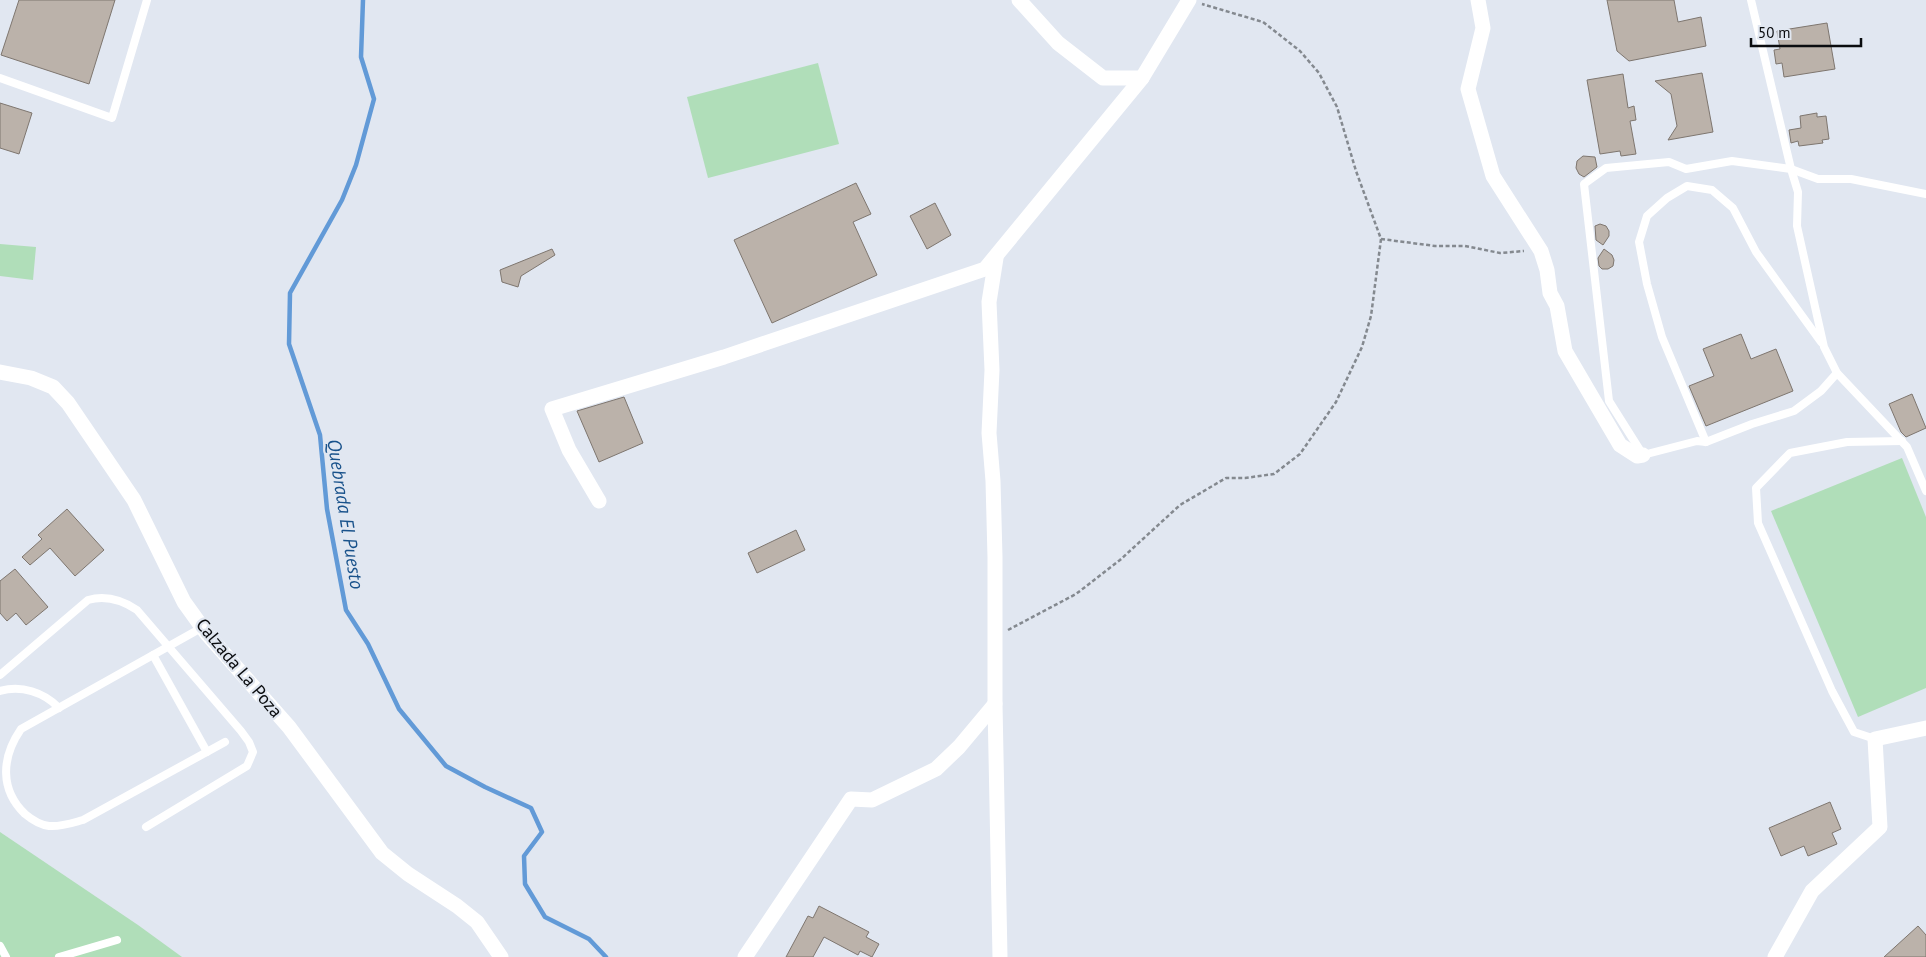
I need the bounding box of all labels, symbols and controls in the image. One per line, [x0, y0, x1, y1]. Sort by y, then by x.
scale bar [1751, 15, 1861, 47]
text: 50 m [1758, 23, 1791, 42]
water label: Quebrada El Puesto [322, 437, 370, 591]
street label: Calzada La Poza [191, 613, 288, 722]

